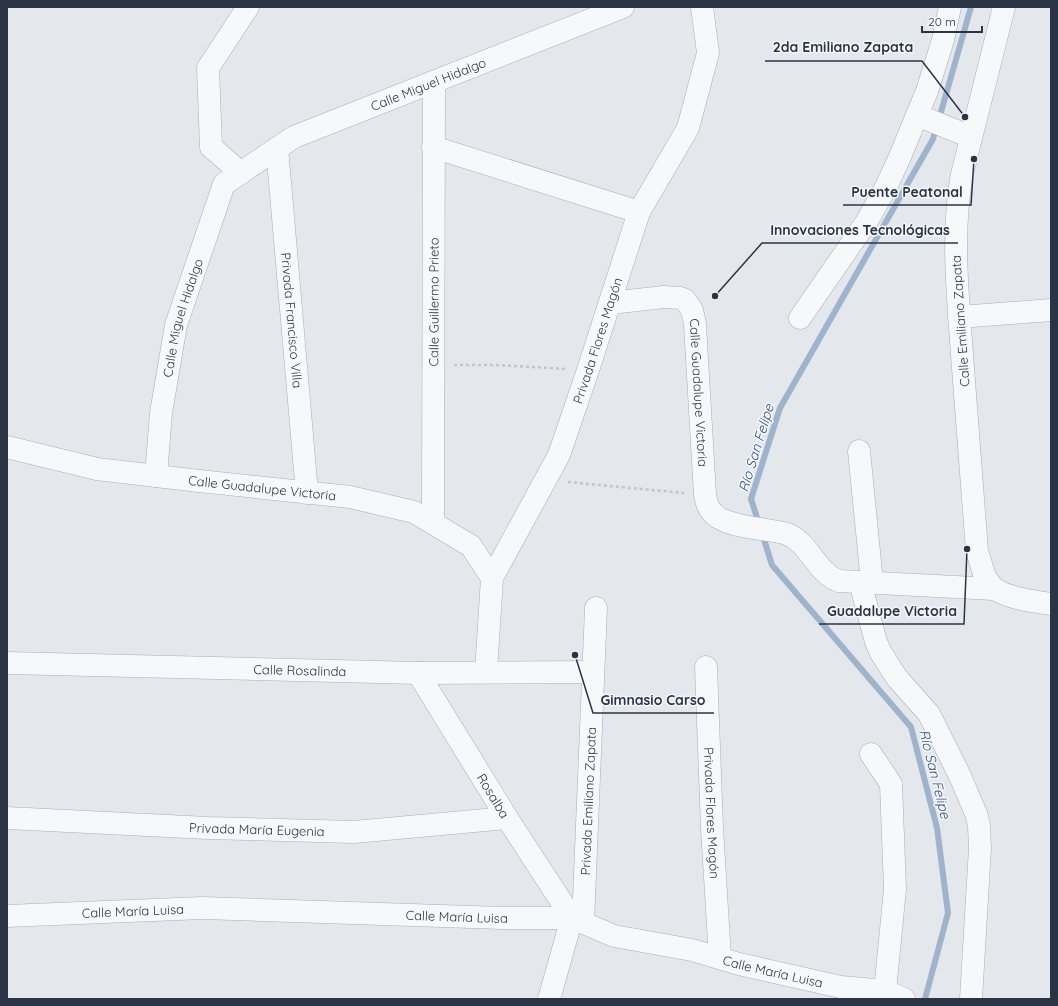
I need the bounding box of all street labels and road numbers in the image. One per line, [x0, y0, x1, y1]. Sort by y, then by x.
street label: Calle Miguel Hidalgo [368, 54, 488, 114]
street label: Calle Guillermo Prieto [425, 237, 442, 367]
street label: Privada Francisco Villa [278, 252, 306, 389]
street label: Calle Emiliano Zapata [947, 255, 973, 387]
street label: Calle Miguel Hidalgo [159, 256, 206, 378]
street label: Privada Flores Magón [569, 275, 625, 406]
street label: Calle Guadalupe Victoria [686, 317, 711, 467]
street label: Calle Guadalupe Victoria [188, 472, 337, 503]
street label: Calle Rosalinda [253, 661, 347, 679]
street label: Privada Emiliano Zapata [577, 726, 599, 876]
street label: Privada Flores Magón [701, 747, 723, 879]
street label: Rosalba [474, 770, 513, 821]
street label: Privada María Eugenia [189, 819, 325, 839]
street label: Calle María Luisa [81, 901, 184, 921]
street label: Calle María Luisa [405, 907, 508, 926]
street label: Calle María Luisa [721, 952, 825, 991]

